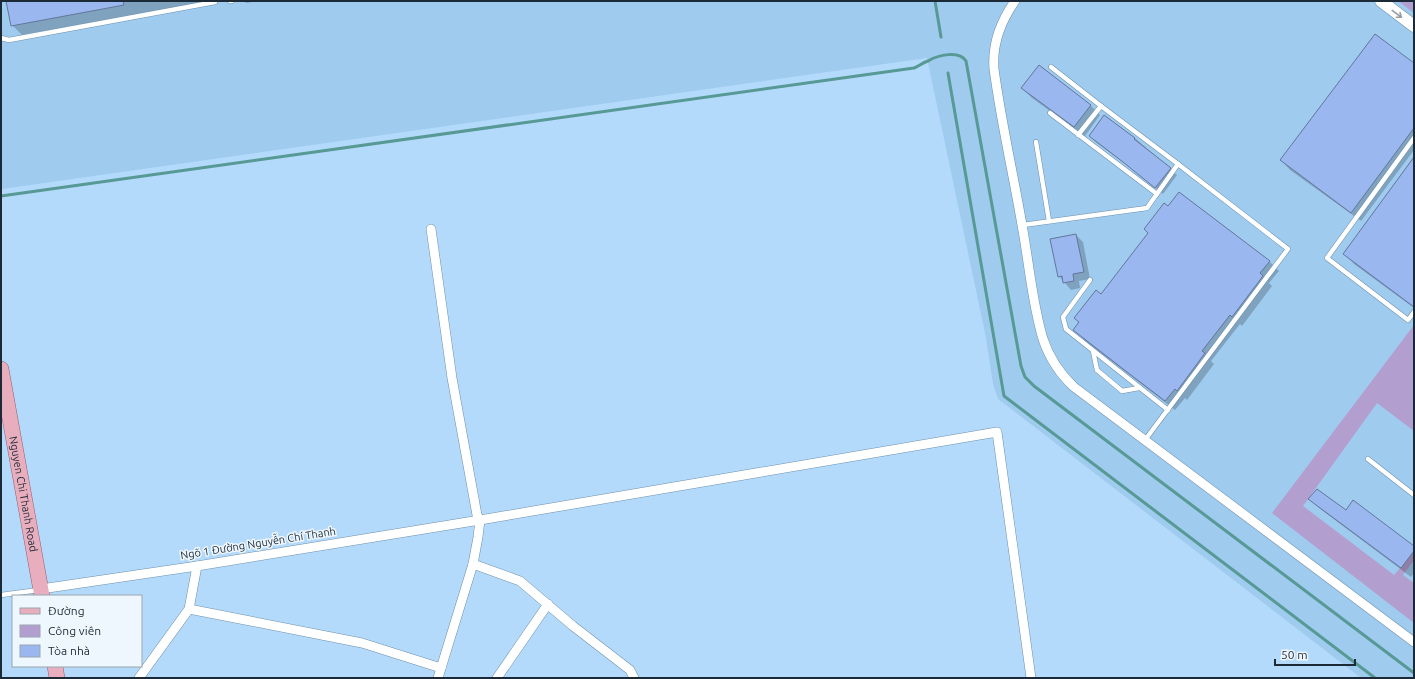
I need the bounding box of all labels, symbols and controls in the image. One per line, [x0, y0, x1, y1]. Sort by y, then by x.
one-way arrow [1392, 9, 1403, 18]
street label: Nguyen Chi Thanh Road [7, 435, 40, 553]
street label: Ngõ 1 Đường Nguyễn Chí Thanh [179, 524, 337, 561]
legend [12, 595, 142, 667]
text: Đường [48, 604, 85, 617]
text: Công viên [48, 624, 101, 637]
scale bar [1275, 641, 1355, 667]
text: Tòa nhà [48, 644, 90, 657]
text: 50 m [1281, 648, 1308, 661]

